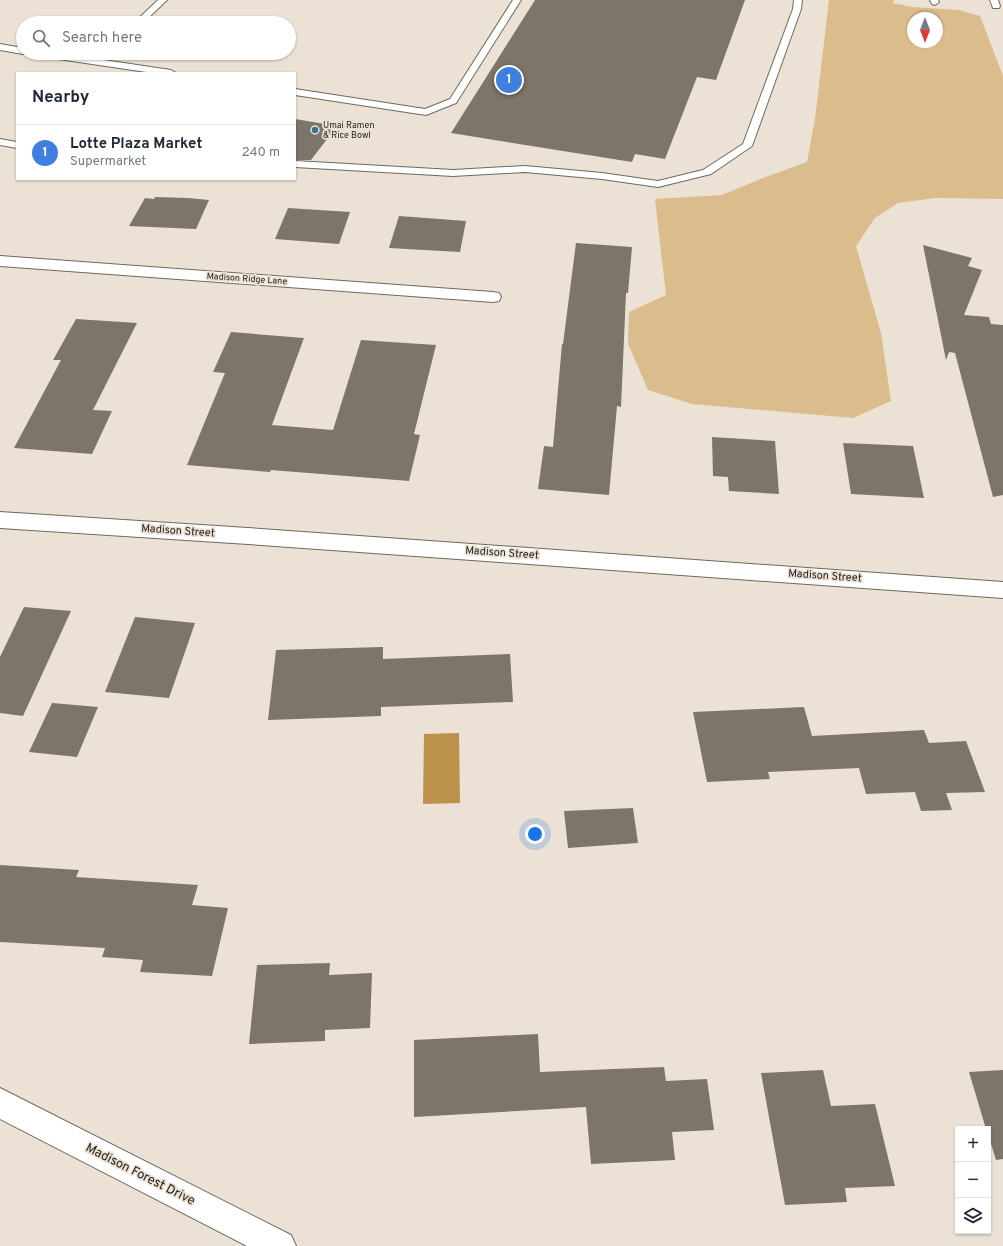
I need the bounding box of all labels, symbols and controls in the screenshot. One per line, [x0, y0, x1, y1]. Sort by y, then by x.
north arrow [907, 12, 943, 48]
search box [16, 16, 296, 60]
icon: search [30, 27, 52, 49]
text: Search here [62, 29, 142, 48]
pin: 1 [496, 65, 522, 95]
text: Nearby [32, 87, 89, 109]
place label: Umai Ramen & Rice Bowl [323, 120, 375, 141]
marker: Umai Ramen & Rice Bowl [310, 125, 320, 135]
text: Lotte Plaza Market [70, 135, 202, 154]
text: 1 [42, 145, 48, 161]
text: 240 m [242, 145, 280, 161]
text: Supermarket [70, 154, 146, 170]
street label: Madison Ridge Lane [206, 271, 288, 287]
street label: Madison Street [141, 521, 215, 541]
street label: Madison Street [465, 543, 539, 563]
street label: Madison Street [788, 566, 862, 586]
your location [525, 824, 545, 844]
map controls [955, 1126, 991, 1234]
button: + [955, 1126, 991, 1162]
street label: Madison Forest Drive [82, 1140, 198, 1210]
button: − [955, 1162, 991, 1198]
button: layers [955, 1198, 991, 1234]

